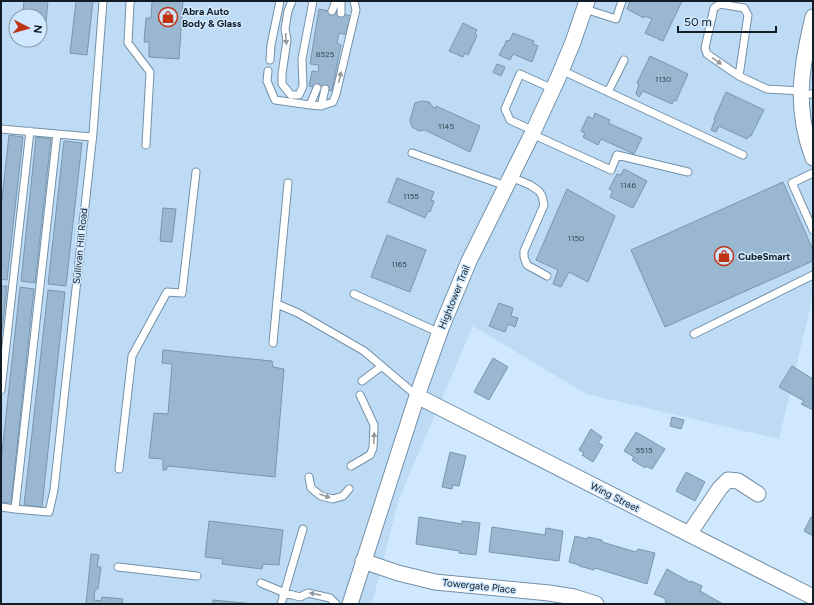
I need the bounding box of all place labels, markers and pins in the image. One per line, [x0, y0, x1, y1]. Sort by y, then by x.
place label: Abra Auto Body & Glass [182, 5, 242, 30]
shop icon: Abra Auto Body & Glass [157, 6, 179, 28]
shop icon: CubeSmart [713, 245, 735, 267]
place label: CubeSmart [738, 250, 790, 263]

